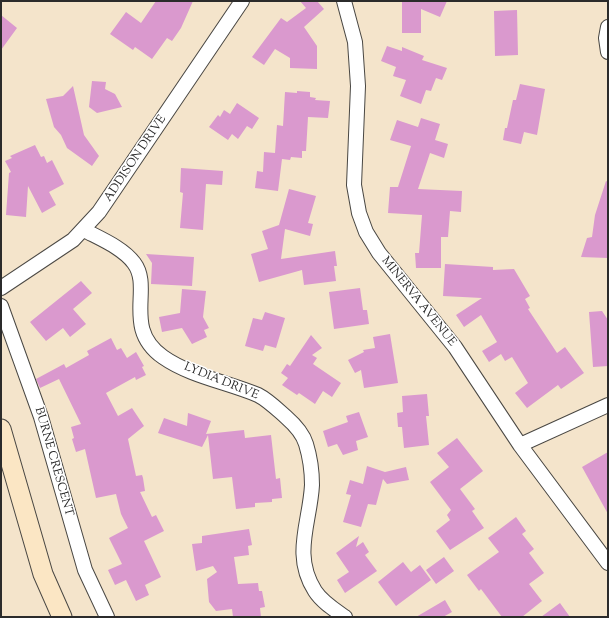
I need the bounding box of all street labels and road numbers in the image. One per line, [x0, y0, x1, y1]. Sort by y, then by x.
street label: ADDISON DRIVE [102, 113, 170, 205]
street label: MINERVA AVENUE [378, 254, 458, 350]
street label: LYDIA DRIVE [182, 360, 260, 404]
street label: BURNE CRESCENT [31, 406, 75, 518]

